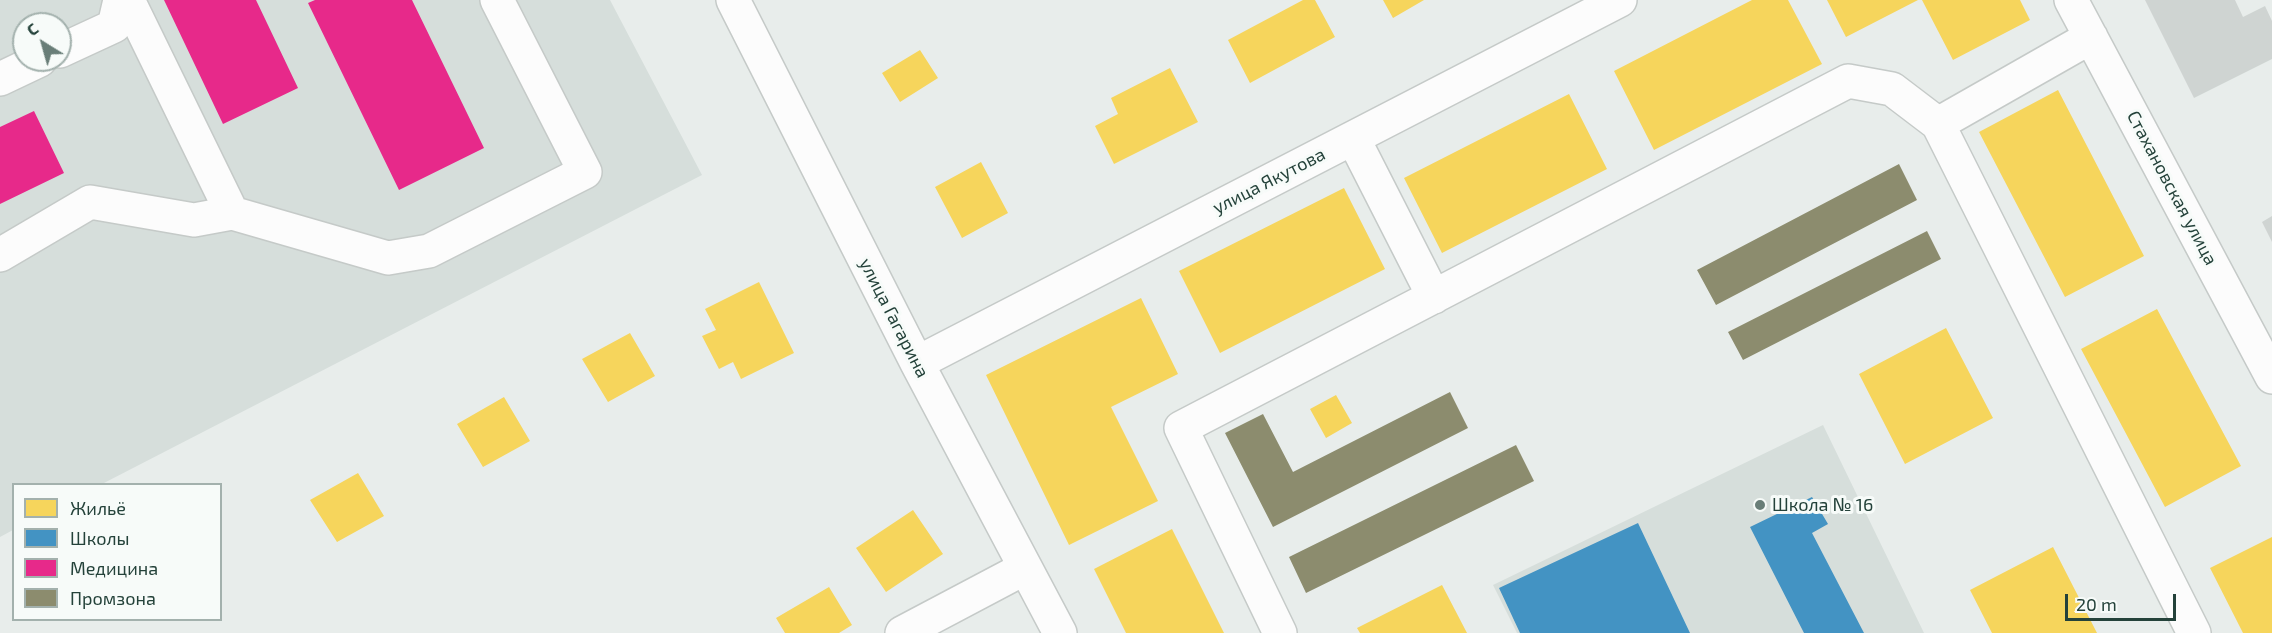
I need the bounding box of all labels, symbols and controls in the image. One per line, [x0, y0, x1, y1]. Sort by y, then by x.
north arrow [12, 12, 72, 72]
text: С [23, 18, 42, 39]
street label: Стахановская улица [2122, 107, 2222, 269]
street label: улица Якутова [1209, 143, 1329, 219]
street label: улица Гагарина [855, 255, 933, 381]
legend [12, 483, 222, 621]
place label: Школа № 16 [1772, 494, 1873, 516]
text: Жильё [70, 497, 126, 519]
marker: Школа № 16 [1753, 498, 1767, 512]
text: Школы [70, 527, 130, 549]
text: Медицина [70, 557, 158, 579]
scale bar [2068, 582, 2179, 620]
text: Промзона [70, 587, 156, 609]
text: 20 m [2076, 593, 2117, 615]

